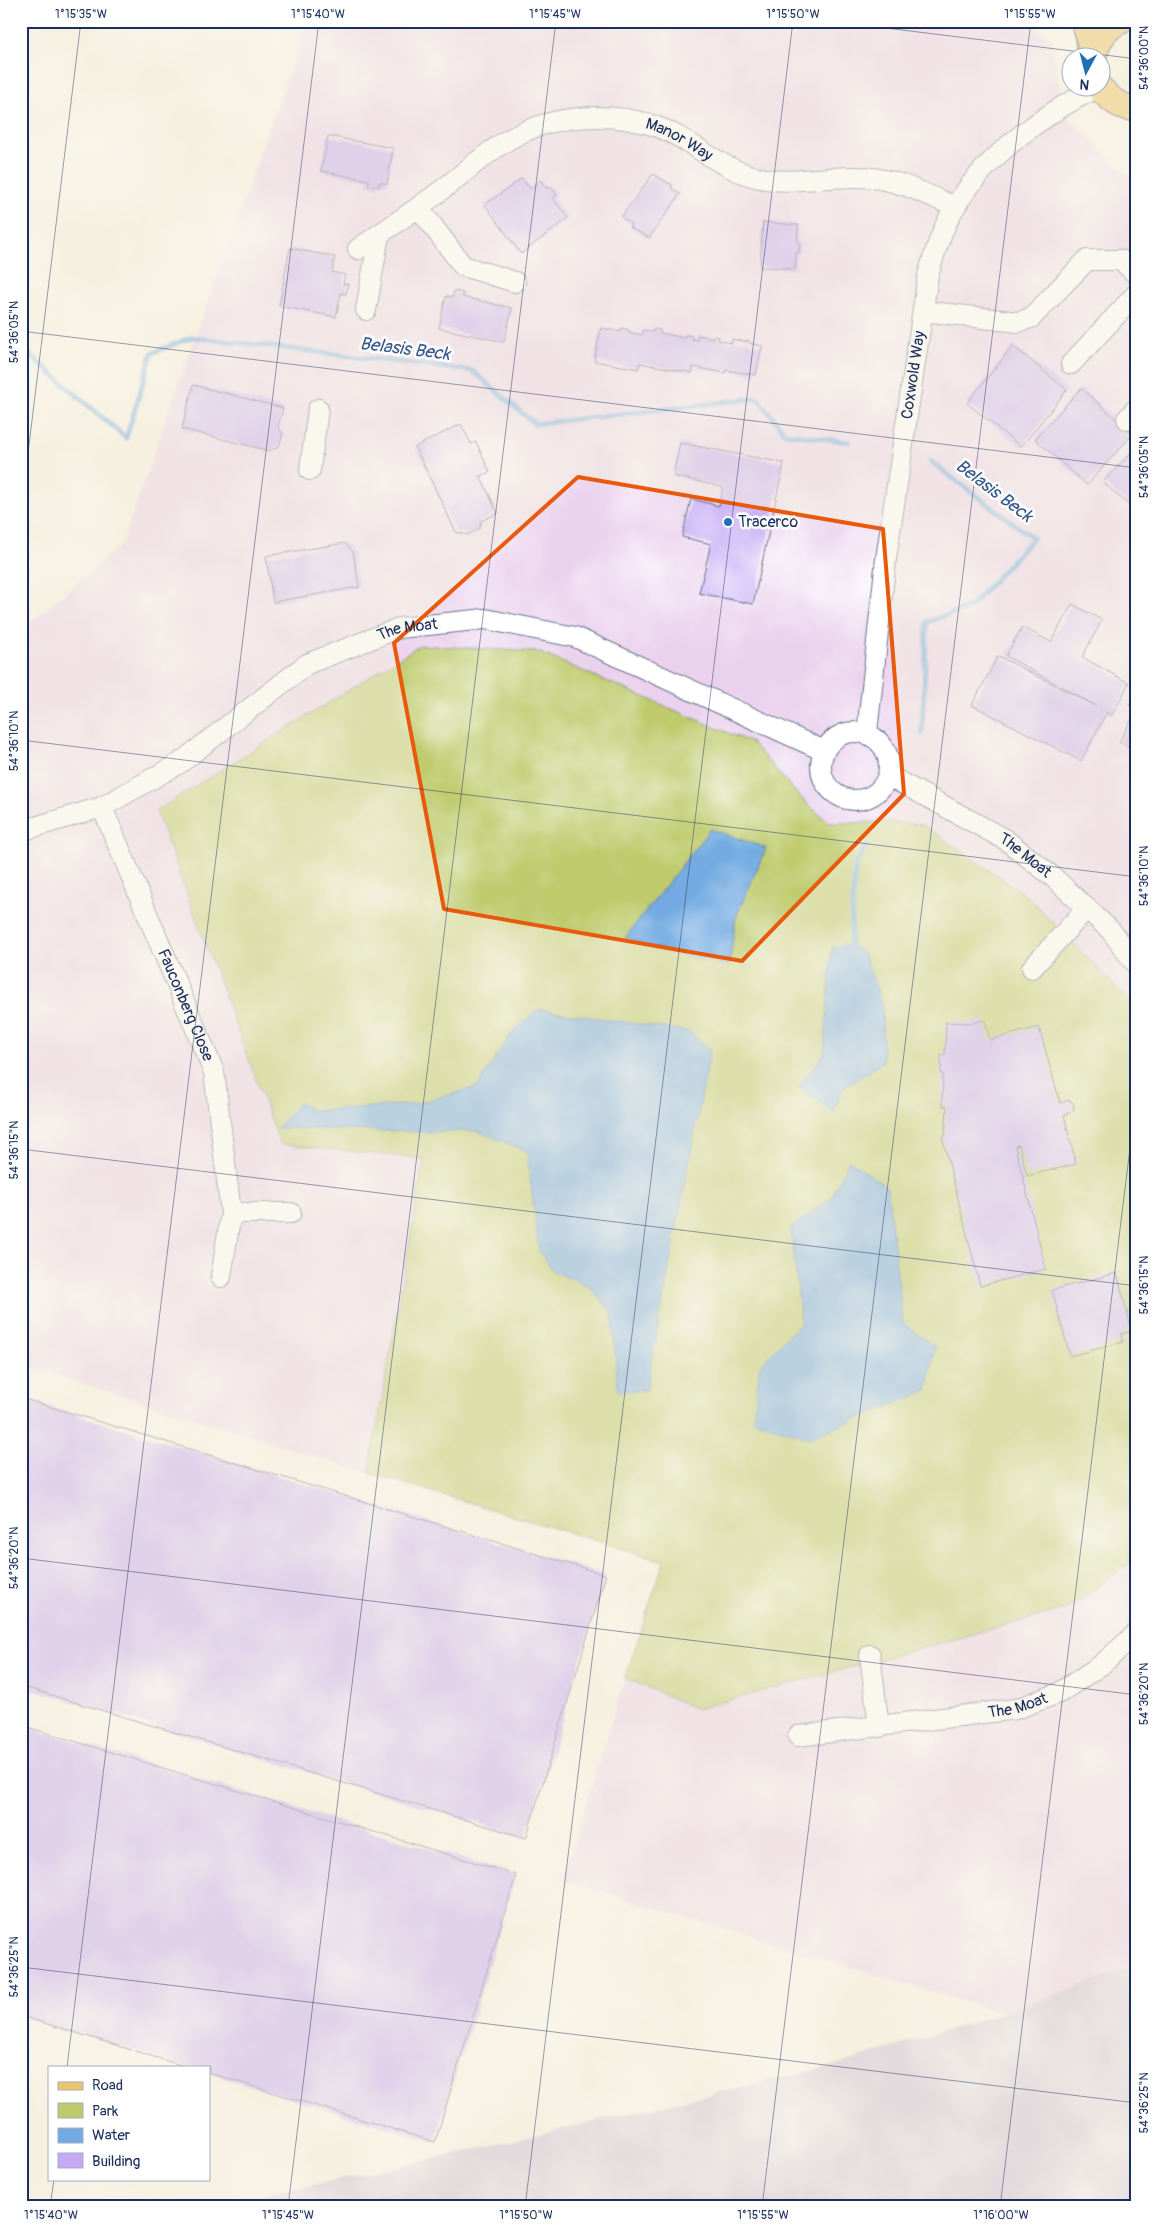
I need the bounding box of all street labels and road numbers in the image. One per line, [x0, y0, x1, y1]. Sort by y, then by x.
street label: Manor Way [643, 114, 717, 166]
street label: Coxwold Way [897, 329, 930, 420]
street label: The Moat [374, 614, 439, 646]
street label: The Moat [996, 828, 1056, 882]
street label: Fauconberg Close [153, 946, 218, 1064]
street label: The Moat [987, 1688, 1051, 1722]

